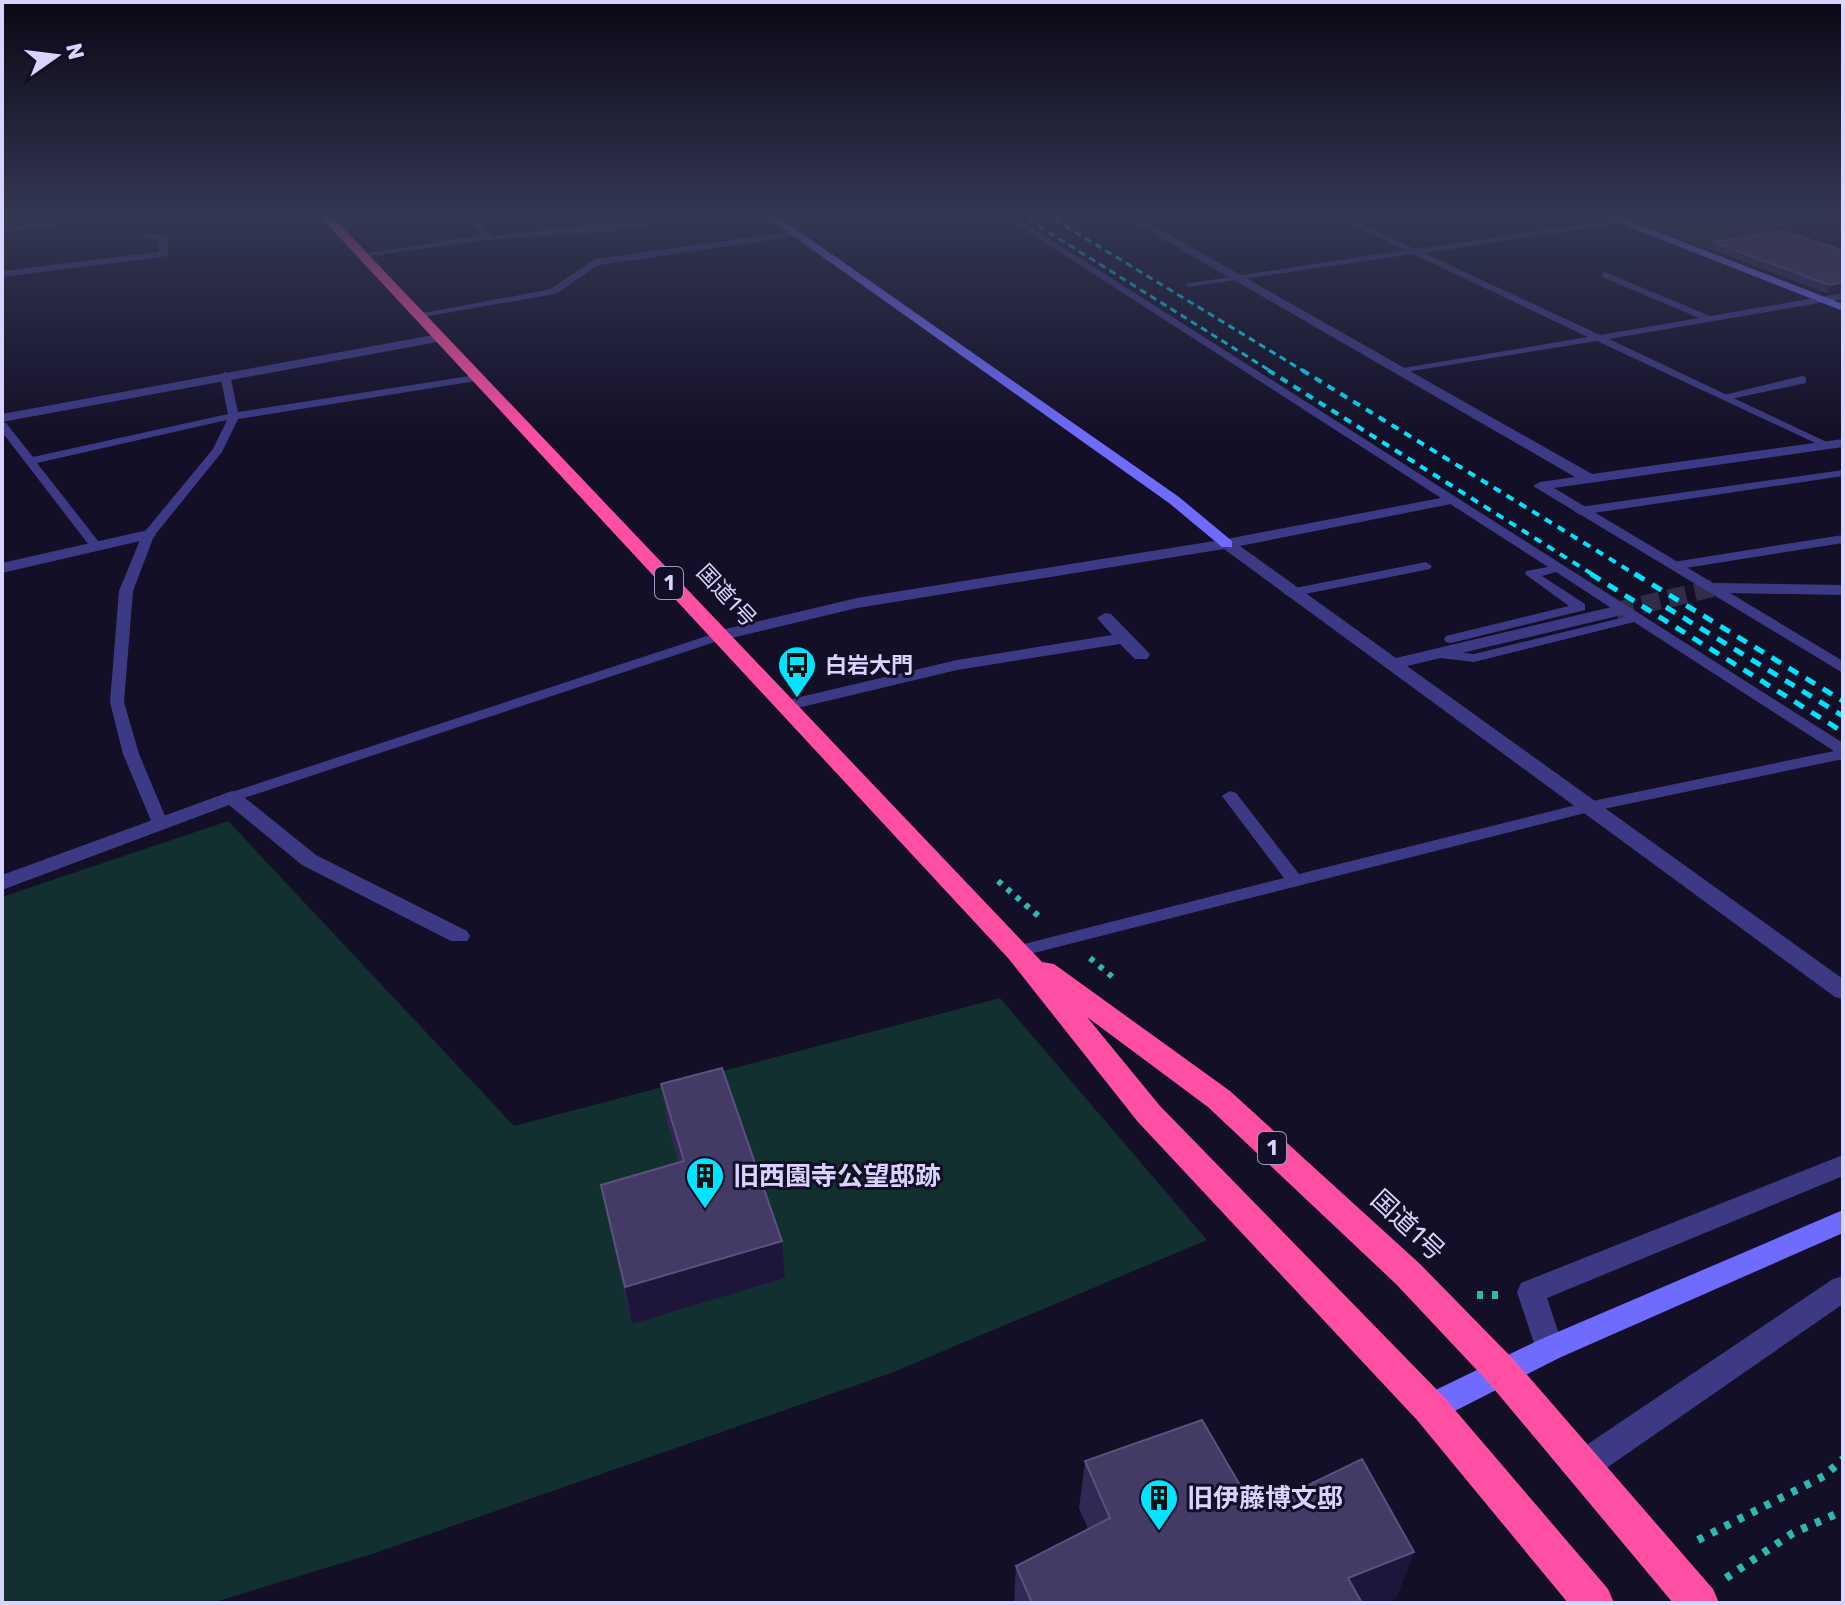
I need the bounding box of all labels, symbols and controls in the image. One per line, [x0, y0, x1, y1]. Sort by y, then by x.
north arrow [16, 16, 96, 96]
text: N [60, 40, 90, 62]
street label: 国道1号 [691, 559, 762, 632]
road number: 1 [655, 567, 683, 599]
bus stop icon: 白岩大門 [776, 644, 818, 699]
place label: 白岩大門 [825, 652, 913, 679]
road number: 1 [1258, 1132, 1286, 1164]
building icon: 旧西園寺公望邸跡 [684, 1155, 726, 1210]
place label: 旧西園寺公望邸跡 [733, 1161, 941, 1192]
street label: 国道1号 [1364, 1184, 1451, 1267]
building icon: 旧伊藤博文邸 [1138, 1477, 1180, 1532]
place label: 旧伊藤博文邸 [1187, 1483, 1343, 1514]

